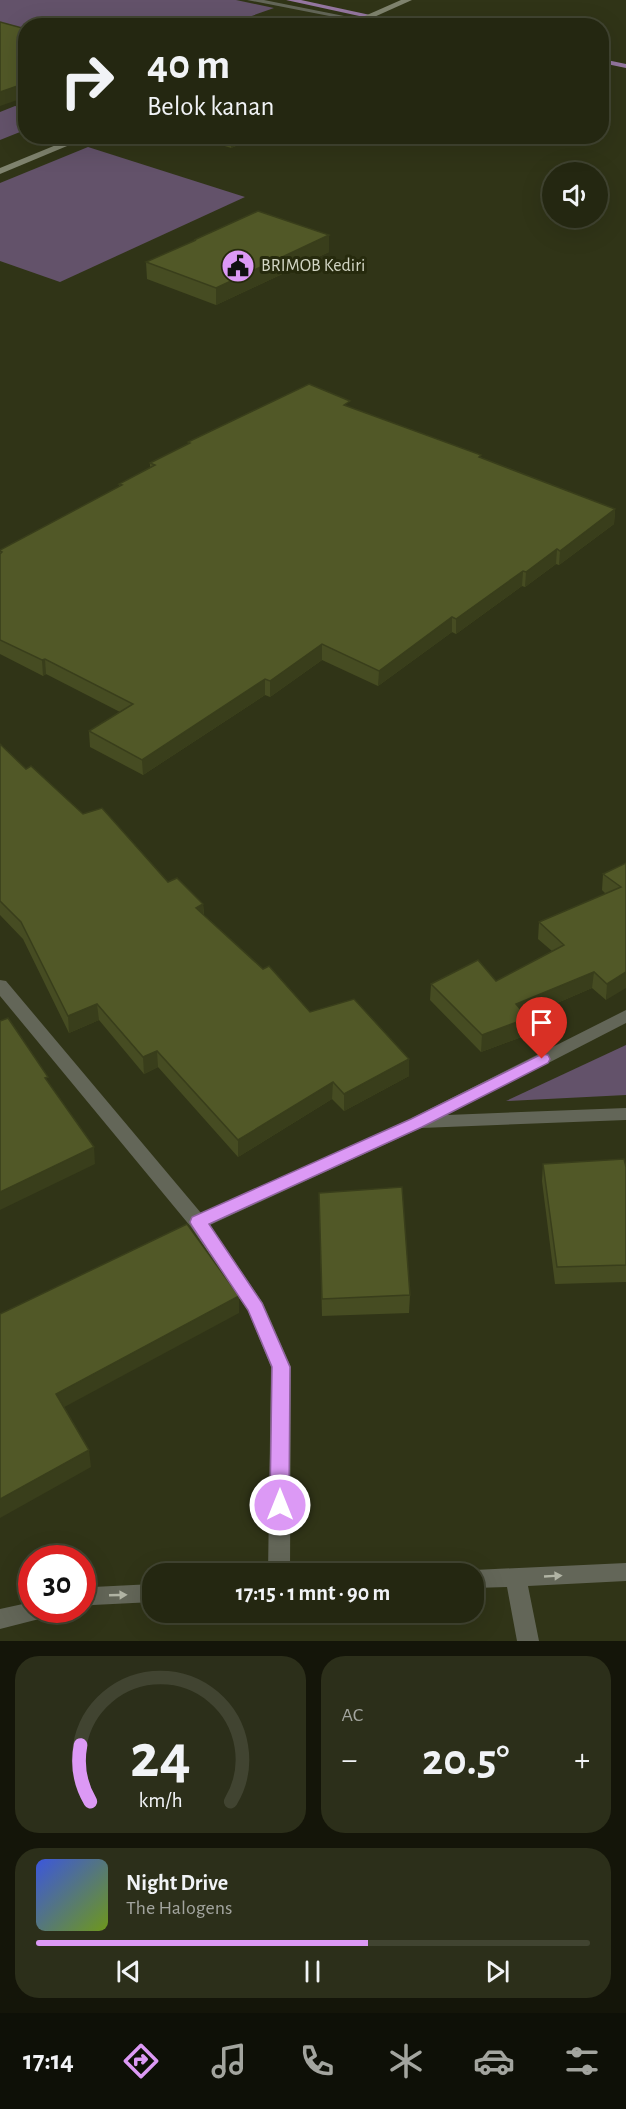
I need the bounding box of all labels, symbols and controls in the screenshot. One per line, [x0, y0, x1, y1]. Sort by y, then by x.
icon: right [48, 42, 126, 120]
text: 40 m [147, 44, 230, 86]
text: Belok kanan [147, 93, 274, 120]
map controls [542, 162, 608, 228]
button: sound [542, 162, 608, 228]
public building icon: BRIMOB Kediri [220, 248, 256, 284]
place label: BRIMOB Kediri [261, 257, 365, 275]
pin [516, 997, 567, 1059]
icon: arrive [525, 1006, 558, 1039]
position arrow [248, 1473, 312, 1537]
speed limit sign: 30 [18, 1545, 96, 1623]
one-way arrow [544, 1571, 563, 1580]
text: 17:15 · 1 mnt · 90 m [236, 1582, 390, 1604]
one-way arrow [108, 1590, 127, 1599]
text: AC [342, 1705, 363, 1725]
text: 24 [130, 1726, 191, 1788]
text: 20.5° [422, 1738, 510, 1783]
text: − [342, 1744, 357, 1777]
text: + [574, 1744, 590, 1777]
text: km/h [138, 1790, 182, 1811]
text: Night Drive [126, 1872, 228, 1894]
text: The Halogens [126, 1898, 232, 1918]
icon: previous [112, 1955, 145, 1988]
icon: pause [296, 1955, 329, 1988]
icon: next [481, 1955, 514, 1988]
icon: directions [120, 2040, 162, 2082]
icon: music [208, 2040, 250, 2082]
icon: phone [296, 2040, 338, 2082]
icon: climate [385, 2040, 427, 2082]
icon: car [473, 2040, 515, 2082]
icon: filters [561, 2040, 603, 2082]
text: 17:14 [23, 2047, 74, 2074]

